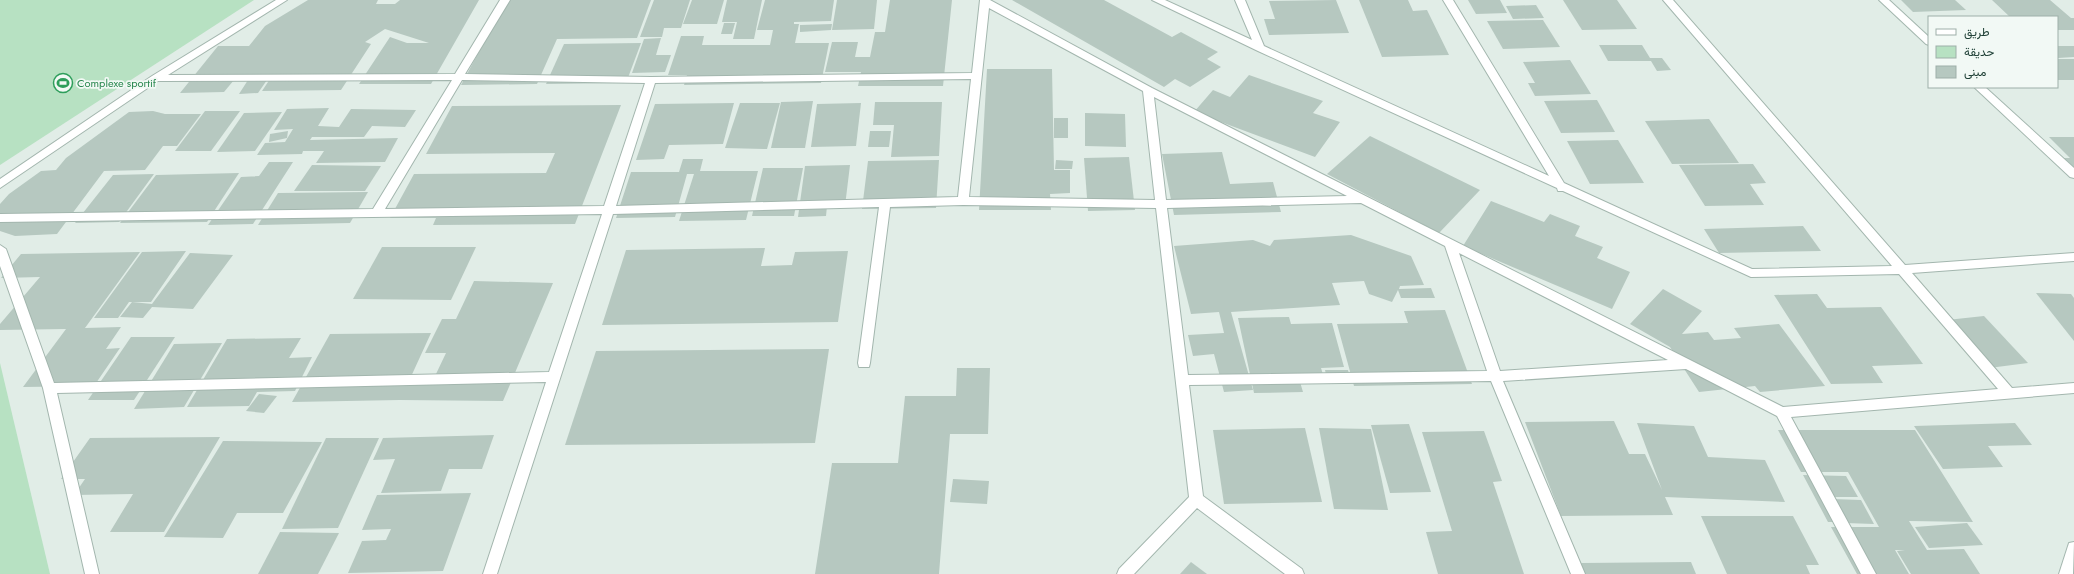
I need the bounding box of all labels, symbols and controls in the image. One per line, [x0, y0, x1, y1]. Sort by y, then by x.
legend [1928, 16, 2058, 88]
text: طريق [1964, 23, 1990, 41]
text: حديقة [1964, 43, 1994, 61]
text: مبنى [1964, 63, 1986, 81]
sports icon: Complexe sportif [52, 72, 74, 94]
place label: Complexe sportif [77, 75, 157, 91]

